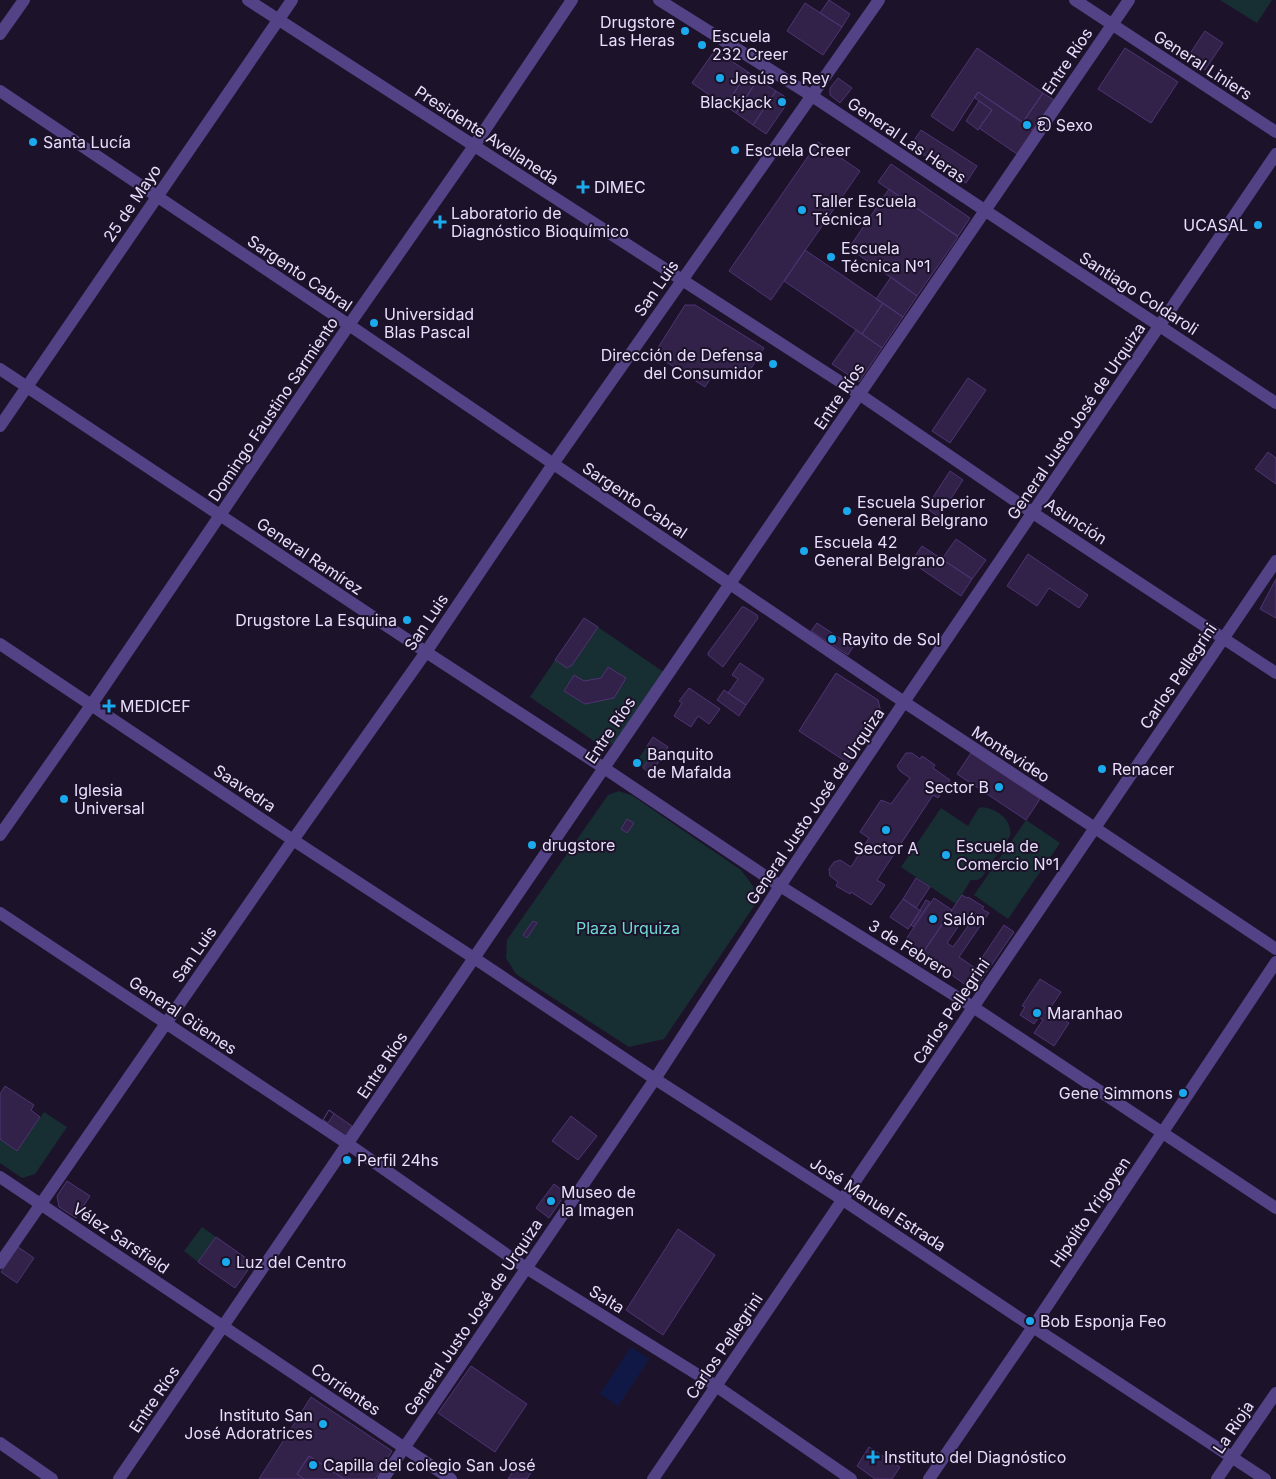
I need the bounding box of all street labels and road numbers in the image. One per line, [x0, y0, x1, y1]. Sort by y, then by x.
street label: Entre Ríos [1037, 24, 1097, 98]
street label: General Liniers [1150, 26, 1256, 104]
street label: Presidente Avellaneda [411, 81, 563, 189]
street label: General Las Heras [844, 93, 970, 187]
street label: 25 de Mayo [99, 160, 165, 246]
street label: Sargento Cabral [244, 231, 356, 315]
street label: Santiago Coldaroli [1076, 247, 1202, 339]
street label: San Luis [629, 256, 683, 320]
street label: Domingo Faustino Sarmiento [204, 313, 342, 505]
street label: General Justo José de Urquiza [1003, 319, 1149, 523]
street label: Entre Ríos [809, 359, 869, 433]
street label: Sargento Cabral [579, 458, 691, 542]
street label: Asunción [1041, 493, 1111, 549]
street label: General Ramírez [253, 513, 367, 599]
street label: San Luis [400, 590, 452, 654]
street label: Carlos Pellegrini [1135, 619, 1221, 733]
street label: Entre Ríos [580, 693, 640, 767]
street label: General Justo José de Urquiza [742, 704, 888, 908]
street label: Montevideo [968, 721, 1054, 787]
street label: Saavedra [210, 760, 280, 816]
street label: 3 de Febrero [865, 915, 957, 983]
street label: San Luis [167, 922, 221, 986]
street label: Carlos Pellegrini [908, 954, 994, 1068]
street label: General Güemes [125, 971, 241, 1059]
street label: Entre Ríos [352, 1028, 412, 1102]
street label: José Manuel Estrada [806, 1153, 950, 1255]
street label: Hipólito Yrigoyen [1046, 1153, 1134, 1271]
street label: Vélez Sarsfield [69, 1198, 173, 1278]
street label: General Justo José de Urquiza [400, 1215, 546, 1419]
street label: Salta [586, 1281, 628, 1317]
street label: Carlos Pellegrini [681, 1289, 767, 1403]
street label: Corrientes [308, 1359, 384, 1419]
street label: Entre Ríos [124, 1362, 184, 1436]
street label: La Rioja [1208, 1397, 1258, 1457]

